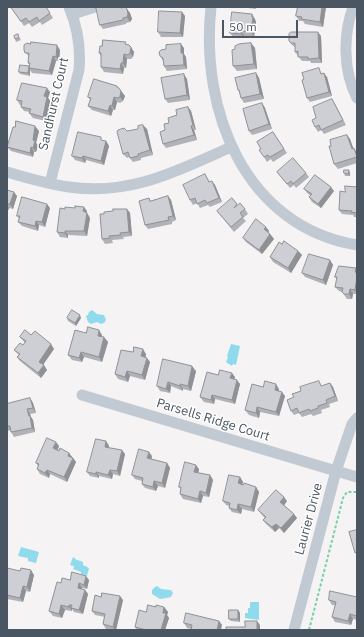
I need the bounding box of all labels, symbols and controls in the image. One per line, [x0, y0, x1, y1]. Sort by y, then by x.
scale bar [224, 12, 300, 38]
text: 50 m [229, 19, 257, 34]
street label: Sandhurst Court [36, 56, 72, 152]
street label: Parsells Ridge Court [155, 395, 271, 445]
street label: Laurier Drive [292, 481, 326, 557]

